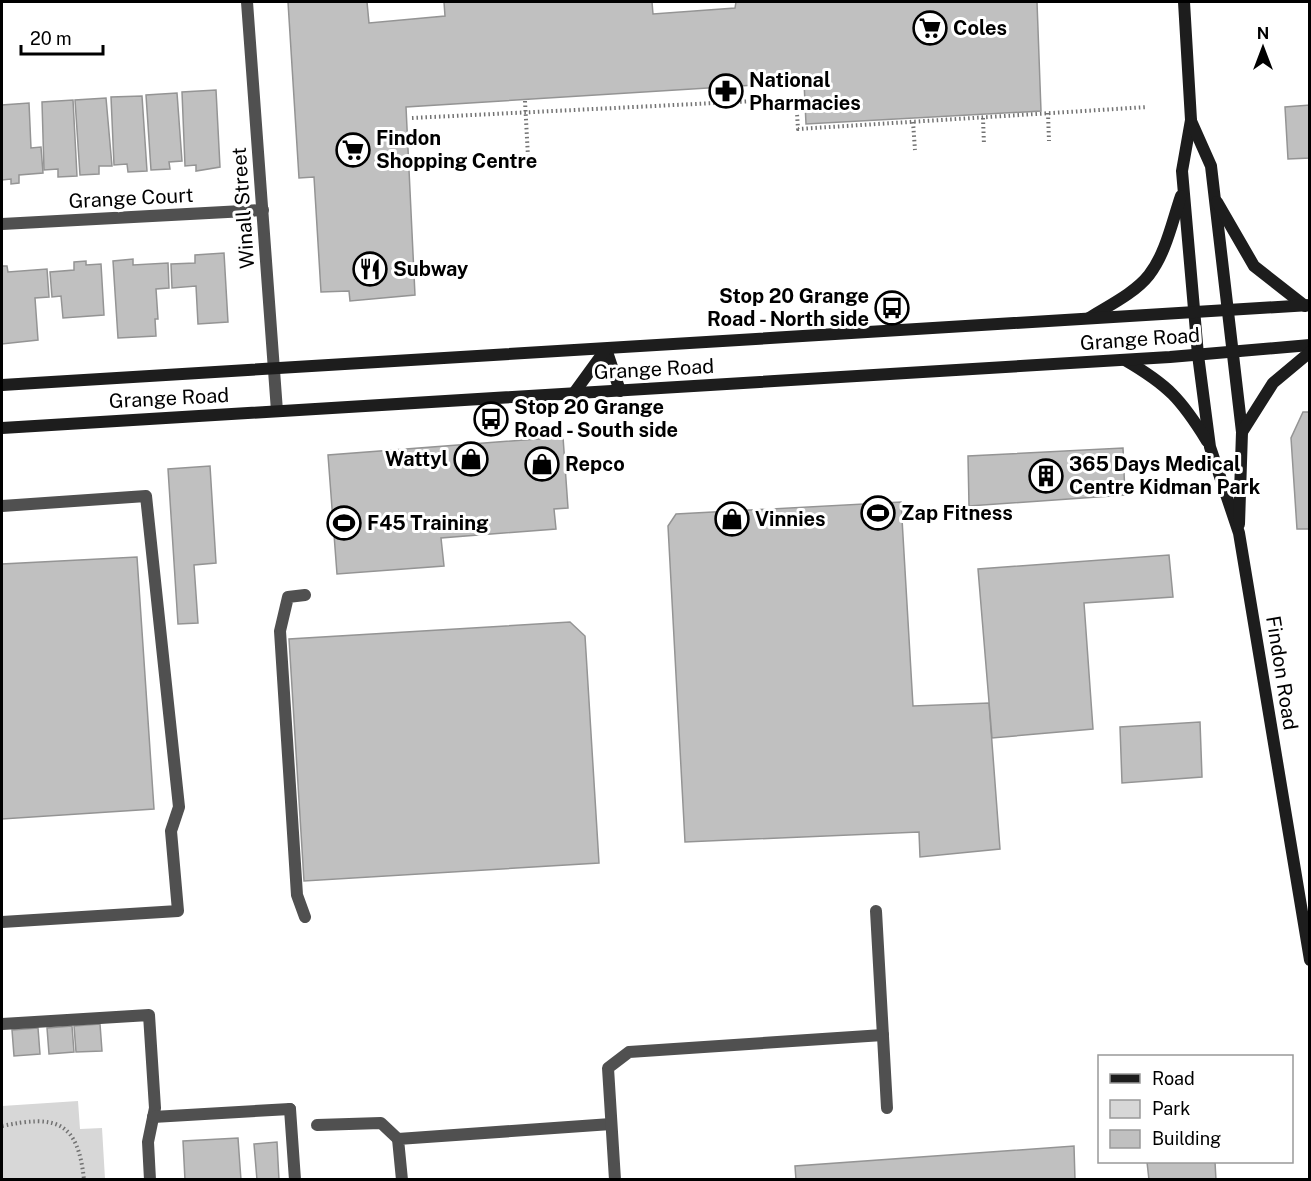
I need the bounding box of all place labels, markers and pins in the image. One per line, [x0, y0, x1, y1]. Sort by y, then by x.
supermarket icon: Coles [912, 10, 948, 46]
place label: Coles [953, 16, 1007, 40]
place label: National Pharmacies [749, 68, 861, 115]
pharmacy icon: National Pharmacies [708, 73, 744, 109]
place label: Findon Shopping Centre [376, 126, 537, 173]
supermarket icon: Findon Shopping Centre [335, 132, 371, 168]
restaurant icon: Subway [352, 251, 388, 287]
place label: Subway [393, 257, 468, 281]
place label: Stop 20 Grange Road - North side [707, 284, 869, 331]
bus stop icon: Stop 20 Grange Road - North side [874, 290, 910, 326]
place label: Stop 20 Grange Road - South side [514, 395, 678, 442]
bus stop icon: Stop 20 Grange Road - South side [473, 401, 509, 437]
shop icon: Wattyl [453, 441, 489, 477]
shop icon: Repco [524, 446, 560, 482]
place label: Wattyl [385, 447, 448, 471]
place label: Repco [565, 452, 625, 476]
place label: 365 Days Medical Centre Kidman Park [1069, 452, 1261, 499]
building icon: 365 Days Medical Centre Kidman Park [1028, 458, 1064, 494]
sports icon: Zap Fitness [860, 495, 896, 531]
shop icon: Vinnies [714, 501, 750, 537]
place label: Zap Fitness [901, 501, 1013, 525]
sports icon: F45 Training [326, 505, 362, 541]
place label: Vinnies [755, 507, 826, 531]
place label: F45 Training [367, 511, 489, 535]

